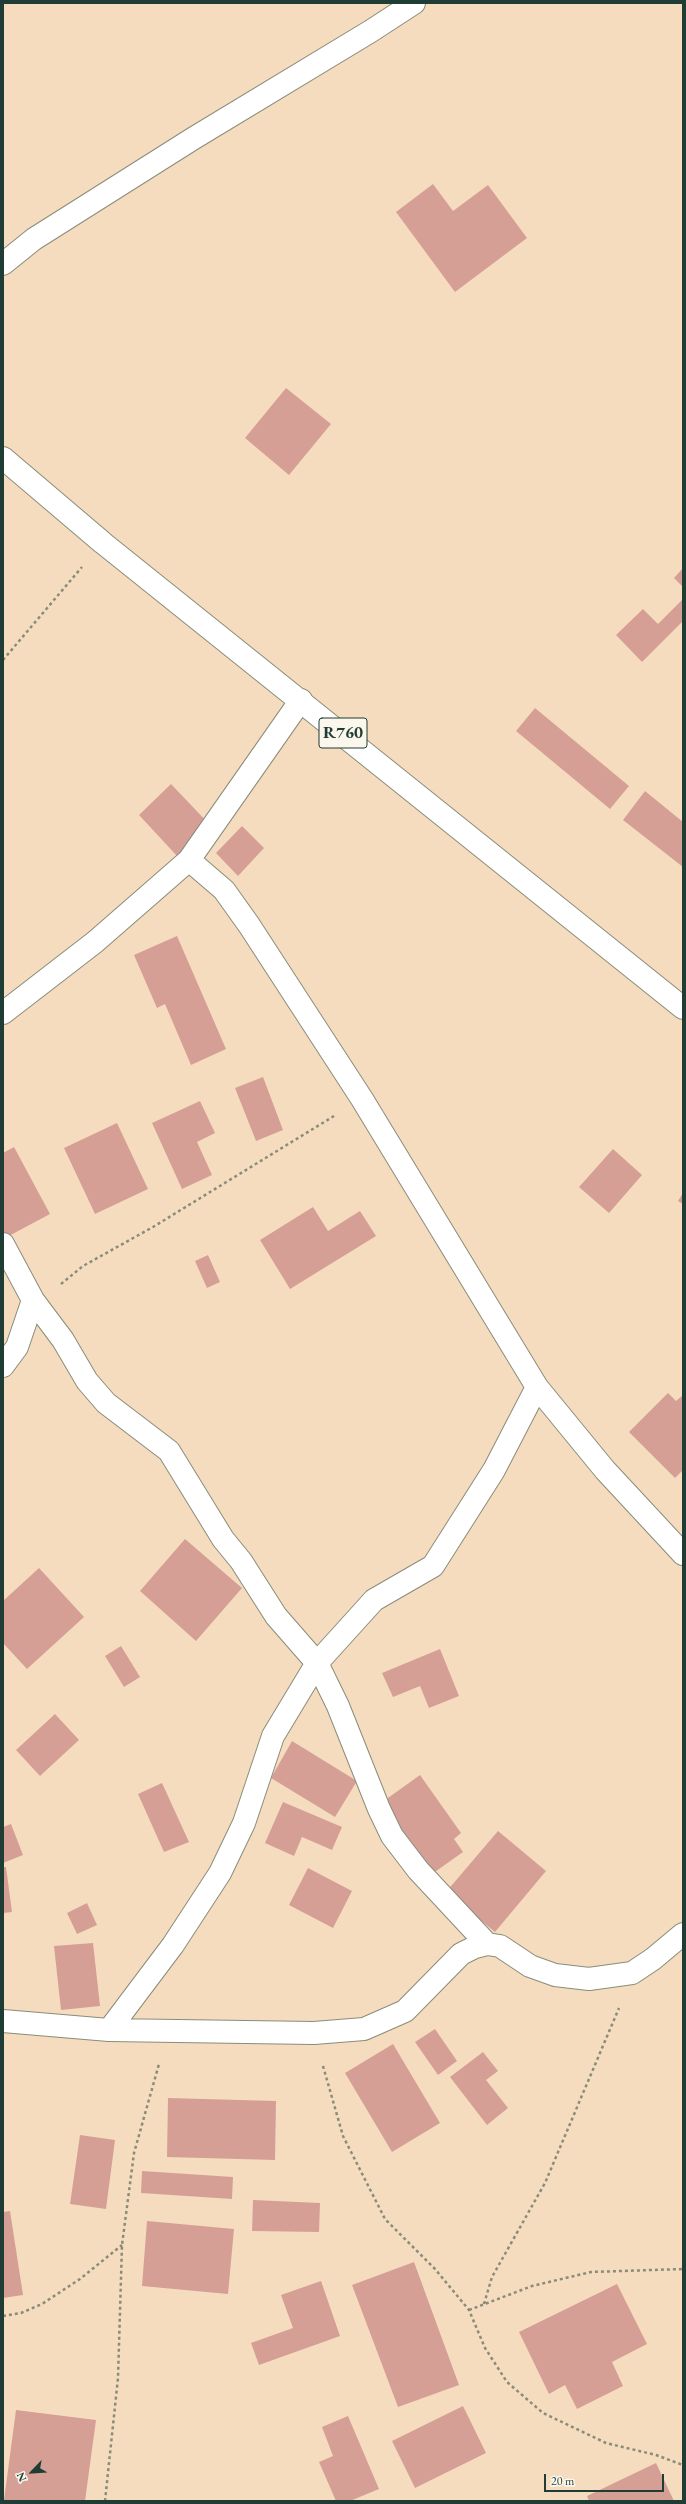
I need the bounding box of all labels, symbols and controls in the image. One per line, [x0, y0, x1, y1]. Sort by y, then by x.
road number: R760 [319, 718, 367, 748]
north arrow [12, 2452, 52, 2492]
scale bar [546, 2466, 666, 2492]
text: N [13, 2470, 29, 2484]
text: 20 m [551, 2473, 574, 2489]

